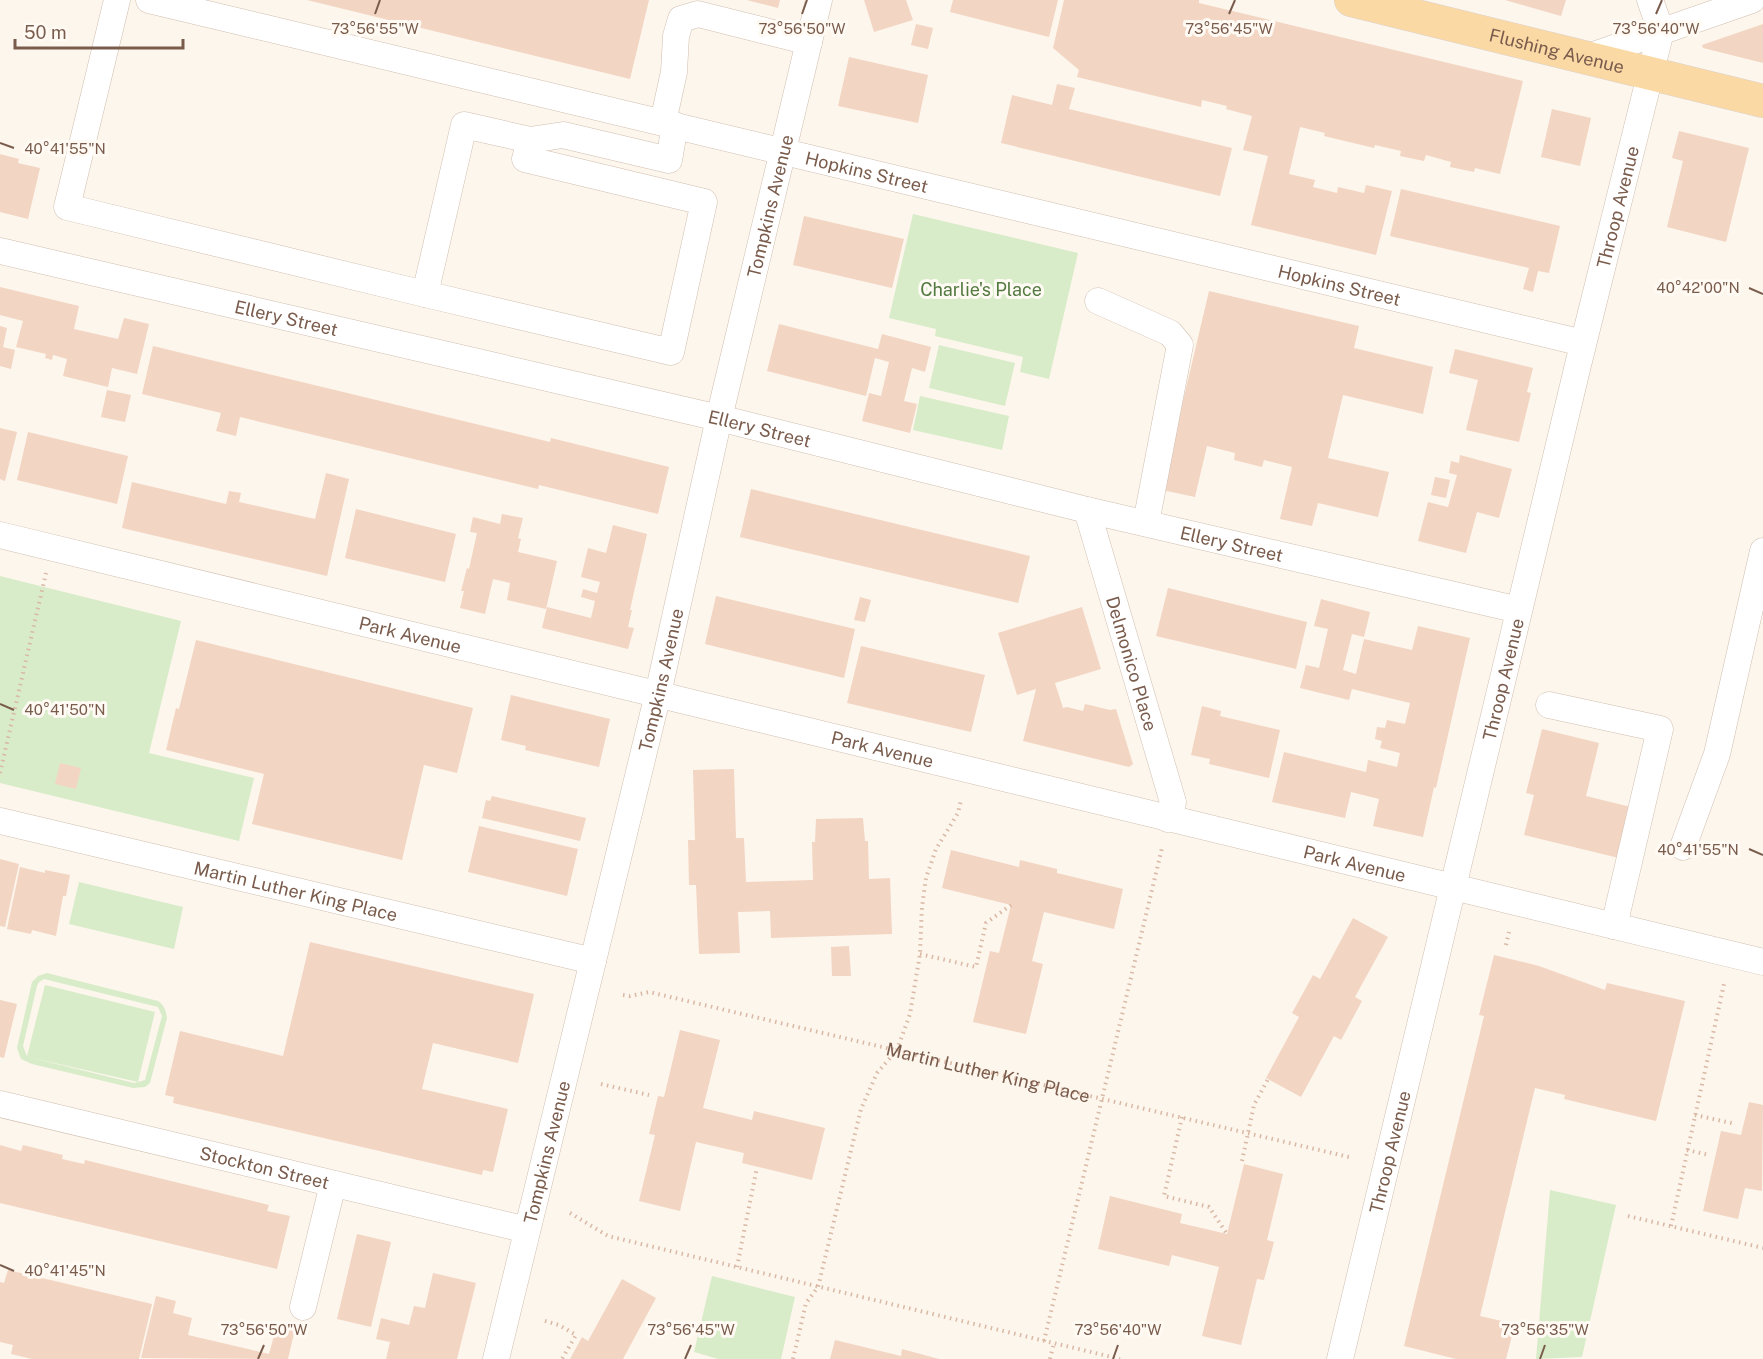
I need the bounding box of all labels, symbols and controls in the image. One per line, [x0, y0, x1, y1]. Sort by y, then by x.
scale bar [15, 12, 183, 50]
text: 73°56'55"W [331, 20, 419, 37]
text: 73°56'50"W [758, 20, 846, 37]
text: 73°56'45"W [1185, 20, 1273, 37]
text: 73°56'40"W [1612, 20, 1700, 37]
text: 50 m [24, 22, 67, 43]
street label: Flushing Avenue [1487, 24, 1627, 77]
street label: Tompkins Avenue [742, 133, 797, 280]
text: 40°41'55"N [24, 140, 106, 157]
street label: Throop Avenue [1592, 144, 1643, 270]
street label: Hopkins Street [803, 147, 930, 197]
street label: Hopkins Street [1276, 260, 1403, 310]
park label: Charlie's Place [920, 279, 1042, 300]
text: 40°42'00"N [1656, 279, 1740, 296]
street label: Ellery Street [233, 295, 340, 340]
street label: Ellery Street [706, 405, 813, 451]
street label: Ellery Street [1178, 521, 1285, 566]
street label: Delmonico Place [1102, 594, 1162, 733]
street label: Tompkins Avenue [634, 606, 687, 753]
street label: Park Avenue [357, 612, 463, 657]
street label: Throop Avenue [1478, 616, 1528, 743]
text: 40°41'50"N [24, 701, 106, 718]
street label: Park Avenue [829, 726, 936, 771]
street label: Park Avenue [1301, 841, 1408, 886]
text: 40°41'55"N [1657, 841, 1739, 858]
street label: Martin Luther King Place [192, 857, 400, 925]
street label: Martin Luther King Place [884, 1038, 1092, 1106]
street label: Tompkins Avenue [519, 1079, 574, 1226]
street label: Throop Avenue [1365, 1089, 1414, 1215]
street label: Stockton Street [198, 1142, 331, 1193]
text: 40°41'45"N [24, 1262, 106, 1279]
text: 73°56'50"W [220, 1321, 308, 1338]
text: 73°56'45"W [647, 1321, 735, 1338]
text: 73°56'40"W [1074, 1321, 1162, 1338]
text: 73°56'35"W [1501, 1321, 1589, 1338]

